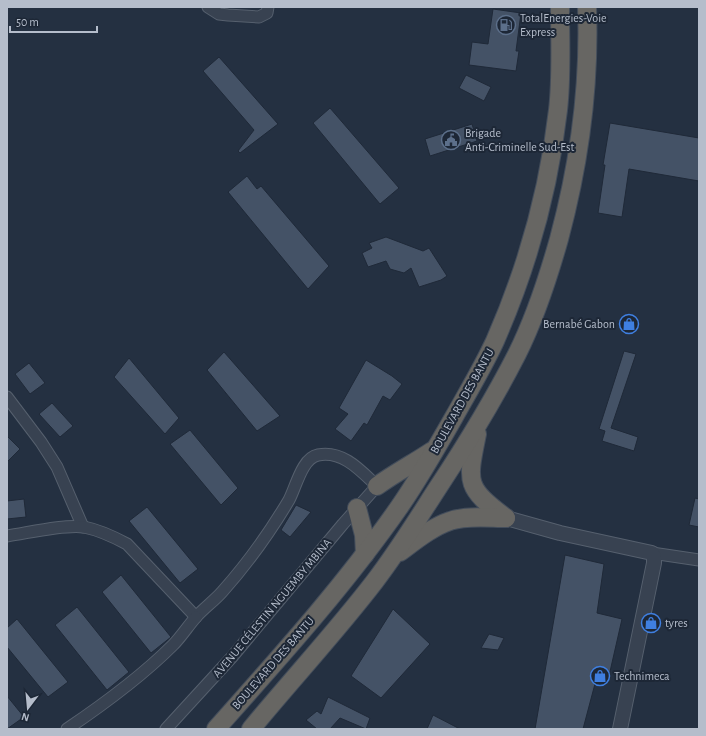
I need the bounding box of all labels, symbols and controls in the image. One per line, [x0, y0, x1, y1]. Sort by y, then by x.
scale bar [10, 8, 97, 34]
place label: TotalEnergies-Voie Express [520, 12, 607, 38]
fuel station icon: TotalEnergies-Voie Express [495, 14, 517, 36]
text: 50 m [16, 16, 39, 28]
place label: Brigade Anti-Criminelle Sud-Est [465, 127, 574, 153]
public building icon: Brigade Anti-Criminelle Sud-Est [440, 129, 462, 151]
shop icon: Bernabé Gabon [618, 313, 640, 335]
place label: Bernabé Gabon [543, 318, 615, 330]
street label: BOULEVARD DES BANTU [428, 346, 496, 456]
street label: AVENUE CÉLESTIN NGUEMBY MBINA [210, 536, 334, 680]
shop icon: tyres [640, 612, 662, 634]
street label: BOULEVARD DES BANTU [230, 614, 316, 712]
place label: tyres [665, 617, 688, 630]
shop icon: Technimeca [589, 665, 611, 687]
place label: Technimeca [614, 670, 670, 682]
north arrow [8, 688, 48, 728]
text: N [20, 711, 31, 723]

